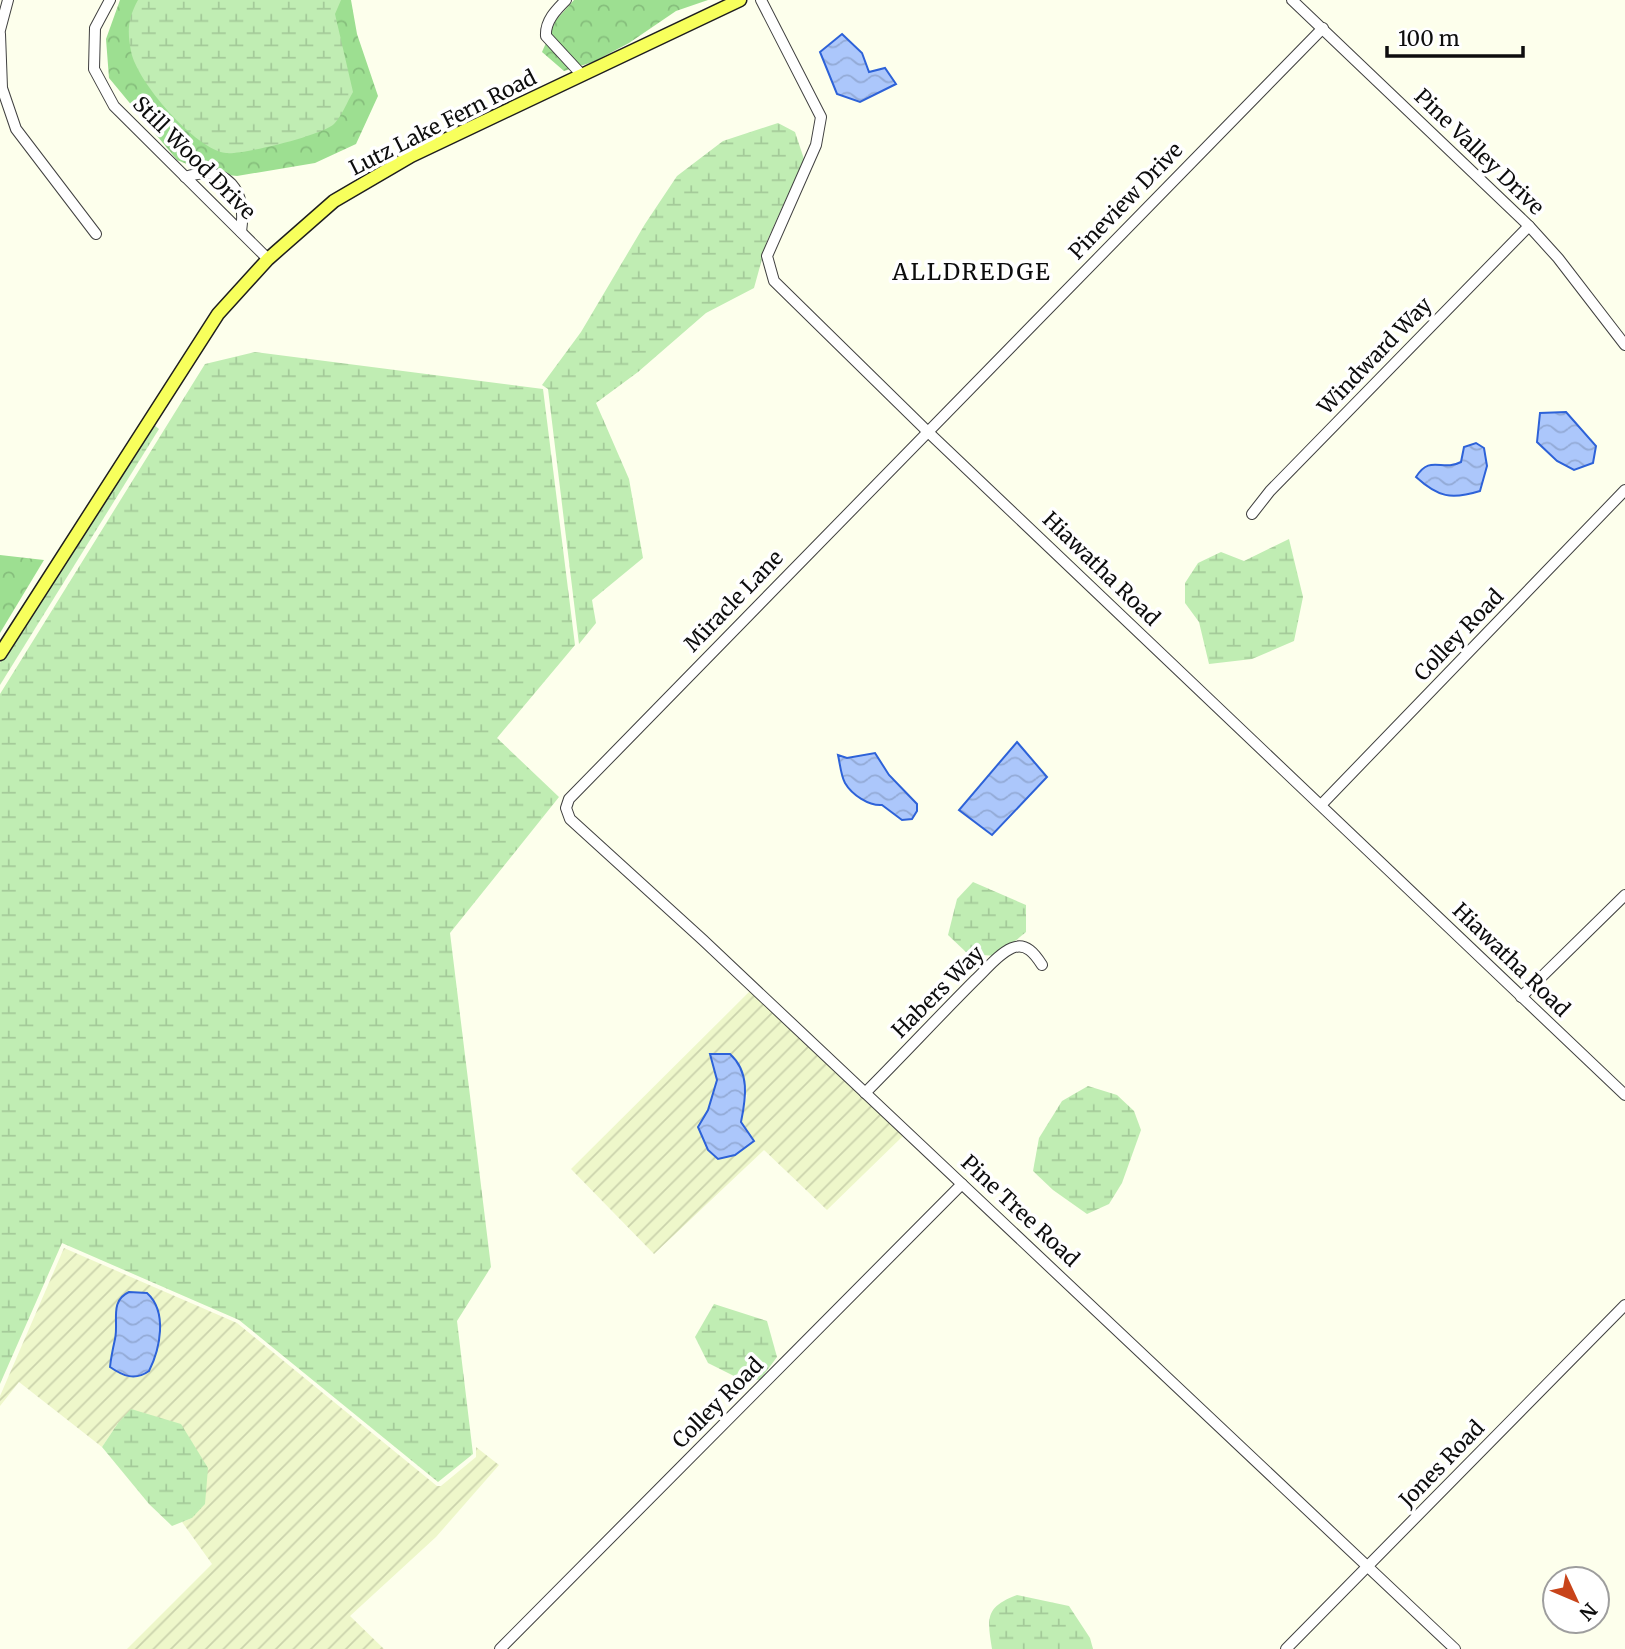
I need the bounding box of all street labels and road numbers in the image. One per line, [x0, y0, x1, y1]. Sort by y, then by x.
street label: Lutz Lake Fern Road [345, 64, 541, 181]
street label: Pine Valley Drive [1409, 83, 1550, 220]
street label: Still Wood Drive [127, 90, 262, 225]
street label: Pineview Drive [1063, 136, 1188, 265]
street label: Windward Way [1311, 291, 1438, 421]
street label: Hiawatha Road [1037, 506, 1166, 632]
street label: Miracle Lane [678, 544, 789, 657]
street label: Colley Road [1408, 583, 1509, 686]
street label: Hiawatha Road [1447, 897, 1576, 1023]
street label: Habers Way [886, 939, 990, 1043]
street label: Pine Tree Road [956, 1149, 1085, 1273]
street label: Colley Road [666, 1351, 769, 1454]
street label: Jones Road [1393, 1414, 1490, 1514]

